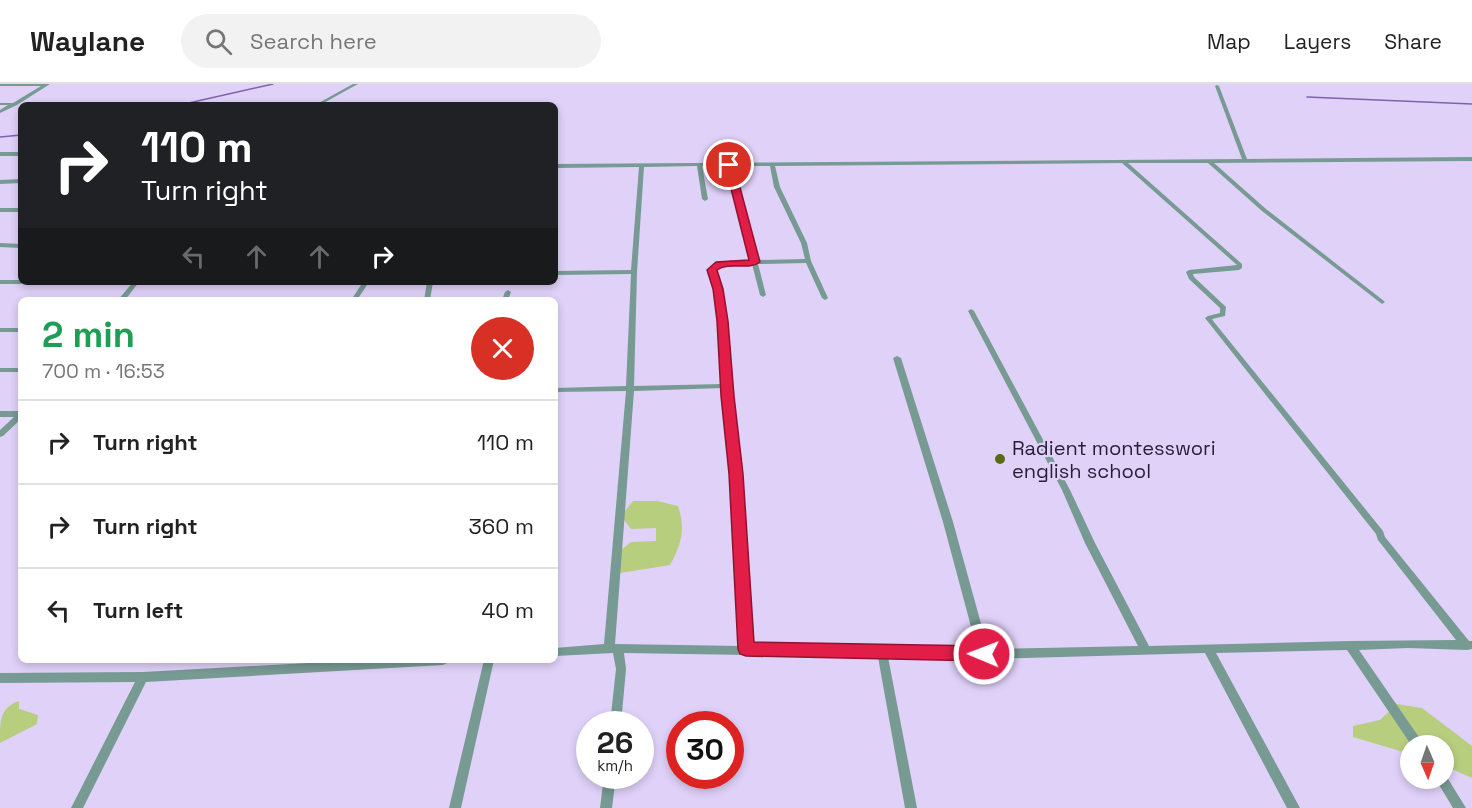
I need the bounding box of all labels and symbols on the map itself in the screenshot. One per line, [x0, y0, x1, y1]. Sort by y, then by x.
pin [703, 139, 754, 190]
place label: Radient montesswori english school [1012, 435, 1216, 484]
marker: Radient montesswori english school [993, 452, 1007, 466]
position arrow [952, 622, 1016, 686]
speed limit sign: 30 [666, 711, 744, 789]
north arrow [1400, 735, 1454, 789]

